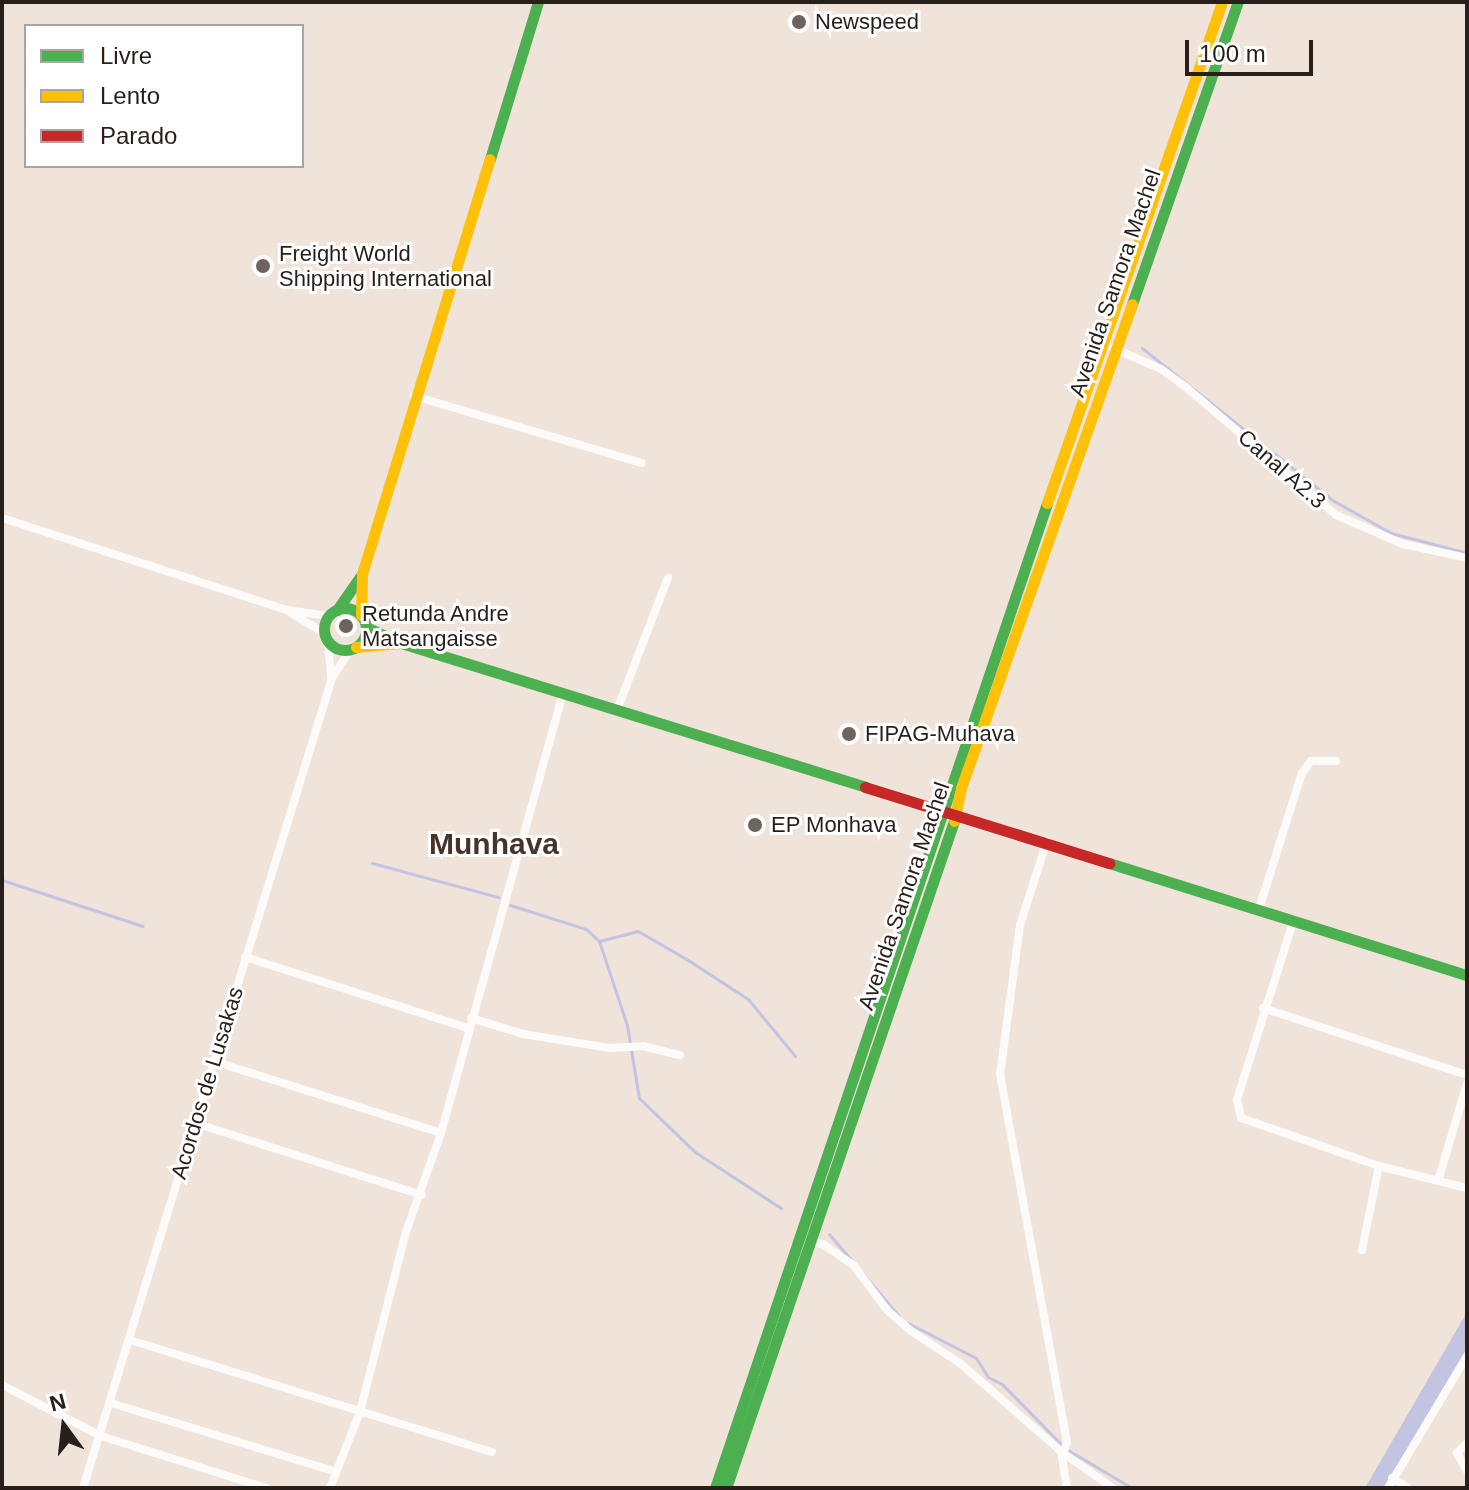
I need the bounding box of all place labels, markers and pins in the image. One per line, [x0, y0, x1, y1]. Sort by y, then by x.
place label: Newspeed [815, 9, 919, 35]
marker: Newspeed [790, 13, 808, 31]
place label: Freight World Shipping International [279, 240, 492, 292]
marker: Freight World Shipping International [254, 257, 272, 275]
place label: Retunda Andre Matsangaisse [362, 600, 510, 652]
marker: Retunda Andre Matsangaisse [337, 617, 355, 635]
place label: FIPAG-Muhava [865, 721, 1015, 747]
marker: FIPAG-Muhava [840, 725, 858, 743]
place label: EP Monhava [771, 812, 897, 838]
marker: EP Monhava [746, 816, 764, 834]

